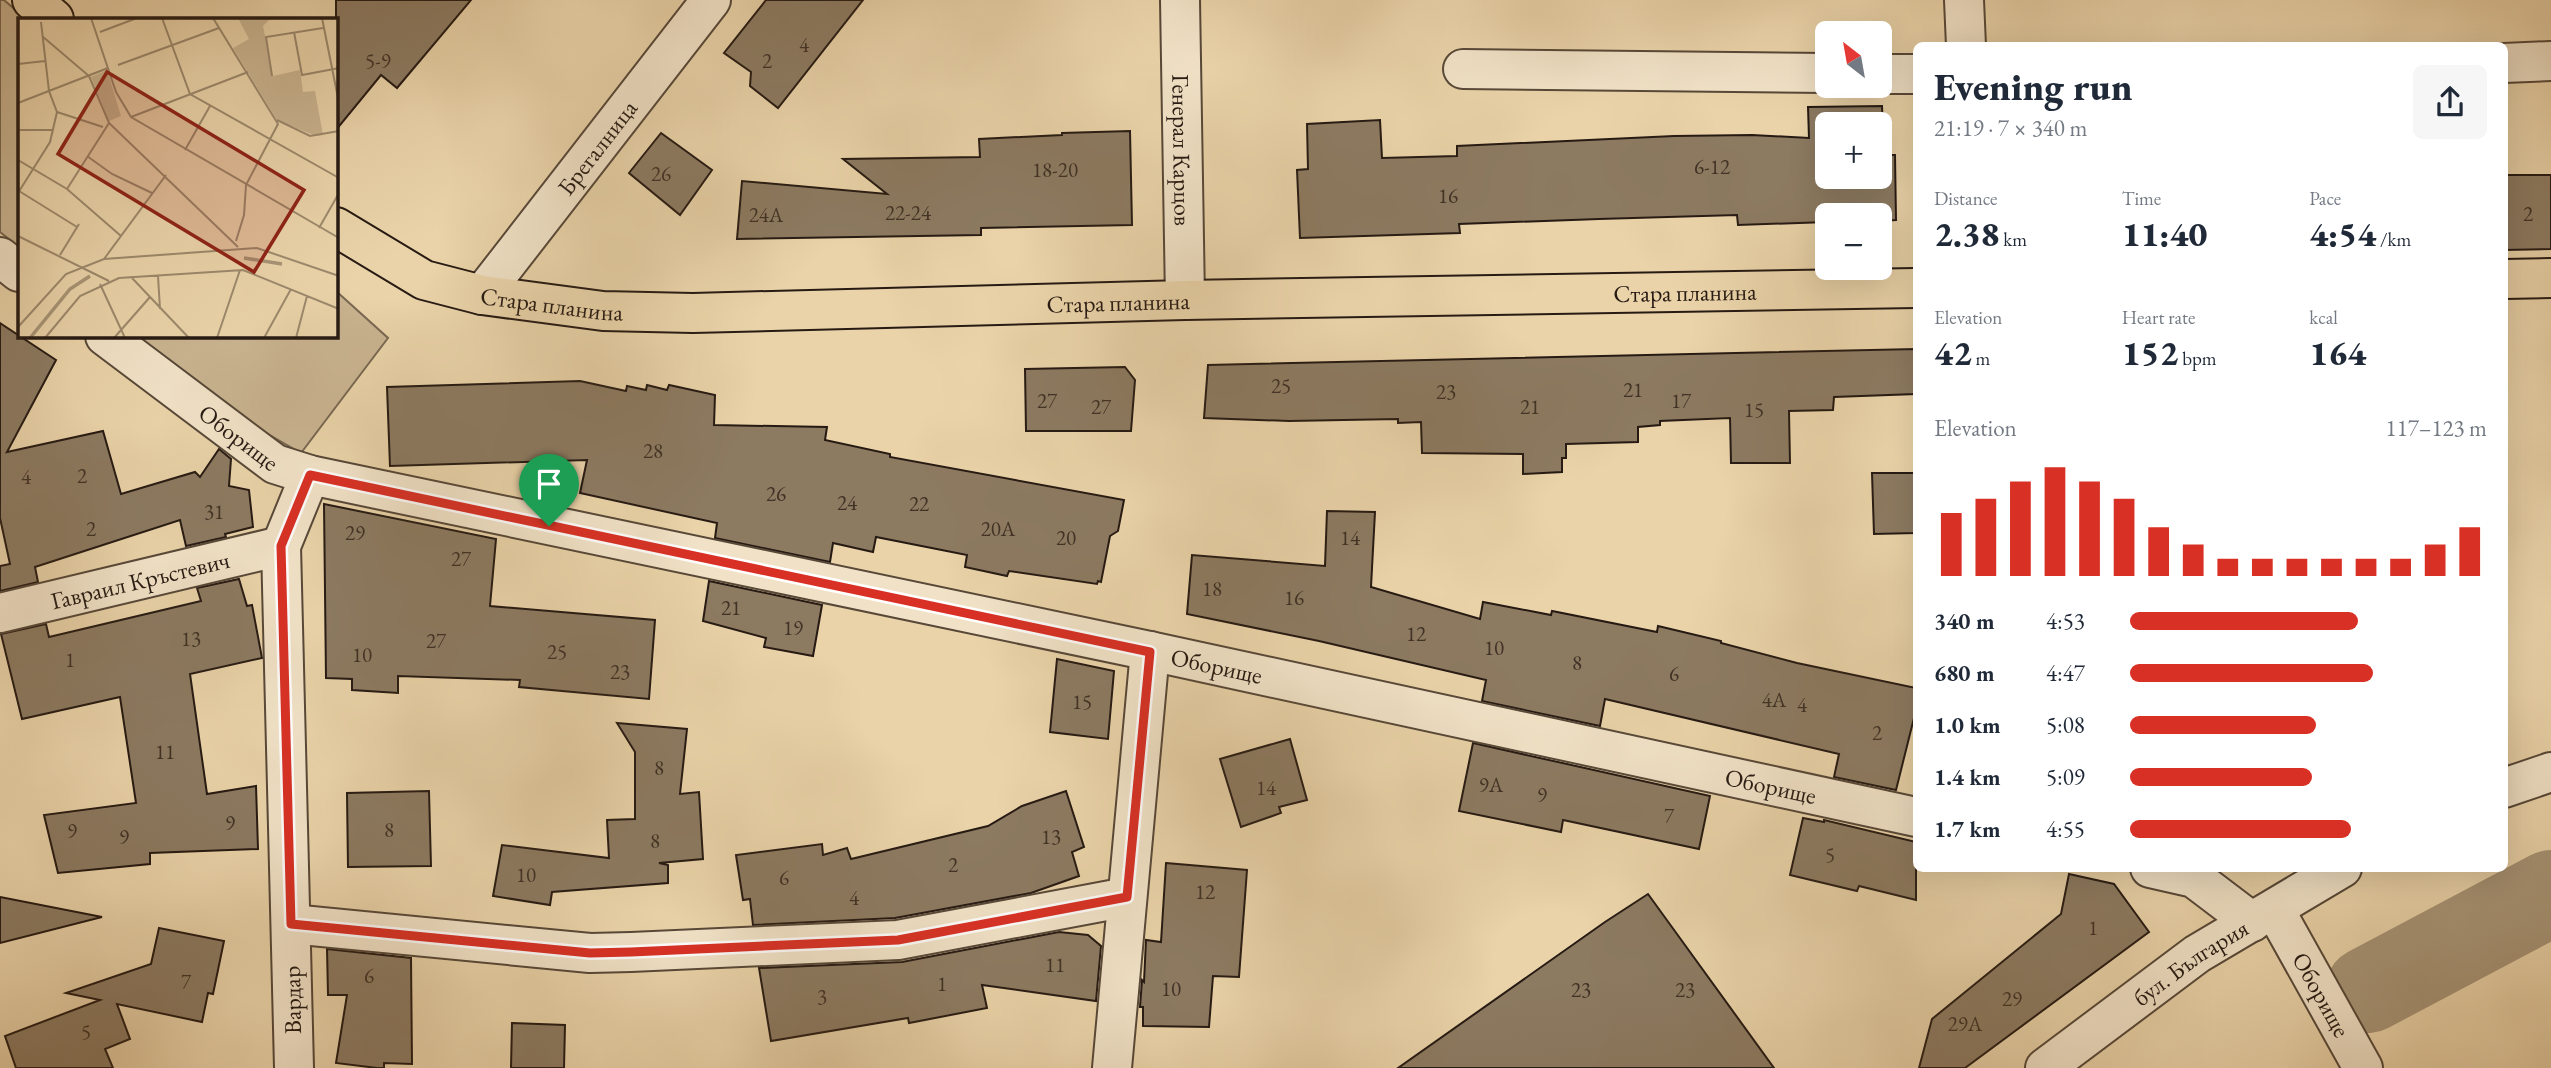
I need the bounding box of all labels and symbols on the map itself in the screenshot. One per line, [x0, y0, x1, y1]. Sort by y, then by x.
inset map [18, 18, 338, 338]
north arrow [1815, 21, 1892, 98]
house number: 4 [799, 31, 810, 58]
house number: 5-9 [365, 47, 391, 74]
house number: 2 [762, 47, 772, 74]
street label: Генерал Карцов [1166, 74, 1199, 226]
street label: Брегалница [550, 93, 644, 201]
house number: 6-12 [1694, 153, 1730, 180]
house number: 18-20 [1032, 156, 1078, 183]
house number: 26 [651, 160, 671, 187]
house number: 16 [1438, 182, 1458, 209]
house number: 22-24 [885, 199, 932, 226]
house number: 2 [2523, 200, 2533, 227]
house number: 24А [749, 201, 784, 228]
street label: Стара планина [1613, 275, 1757, 308]
street label: Стара планина [479, 279, 624, 327]
street label: Стара планина [1046, 284, 1191, 319]
house number: 25 [1271, 372, 1291, 399]
house number: 21 [1623, 376, 1643, 403]
house number: 23 [1436, 378, 1456, 405]
house number: 27 [1037, 387, 1058, 414]
house number: 17 [1671, 387, 1692, 414]
house number: 27 [1091, 393, 1112, 420]
house number: 21 [1520, 393, 1540, 420]
house number: 15 [1744, 396, 1764, 423]
street label: Оборище [193, 397, 286, 477]
house number: 28 [643, 437, 663, 464]
pin [519, 454, 579, 526]
house number: 2 [77, 462, 87, 489]
house number: 4 [21, 463, 32, 490]
house number: 26 [766, 480, 786, 507]
house number: 24 [837, 489, 858, 516]
house number: 22 [909, 490, 929, 517]
house number: 31 [204, 498, 224, 525]
house number: 2 [86, 515, 96, 542]
house number: 20А [981, 515, 1016, 542]
house number: 29 [345, 519, 365, 546]
house number: 20 [1056, 524, 1076, 551]
house number: 14 [1340, 524, 1361, 551]
street label: Гавраил Кръстевич [48, 543, 233, 616]
house number: 27 [451, 545, 472, 572]
house number: 18 [1202, 575, 1222, 602]
house number: 16 [1284, 584, 1304, 611]
house number: 21 [721, 594, 741, 621]
house number: 19 [783, 614, 803, 641]
house number: 12 [1406, 620, 1426, 647]
house number: 13 [181, 625, 201, 652]
house number: 27 [426, 627, 447, 654]
house number: 10 [1484, 634, 1504, 661]
house number: 25 [547, 638, 567, 665]
street label: Оборище [1168, 640, 1265, 690]
house number: 10 [352, 641, 372, 668]
house number: 1 [65, 646, 75, 673]
house number: 8 [1572, 649, 1582, 676]
house number: 23 [610, 658, 630, 685]
house number: 6 [1669, 660, 1679, 687]
house number: 4А [1762, 686, 1787, 713]
house number: 15 [1072, 688, 1092, 715]
house number: 4 [1797, 691, 1808, 718]
house number: 2 [1872, 719, 1882, 746]
house number: 11 [155, 738, 175, 765]
house number: 8 [654, 754, 664, 781]
street label: Оборище [1722, 761, 1819, 811]
house number: 9А [1479, 771, 1504, 798]
house number: 14 [1256, 774, 1277, 801]
house number: 9 [1537, 781, 1547, 808]
house number: 7 [1664, 802, 1675, 829]
house number: 9 [225, 809, 235, 836]
house number: 8 [384, 816, 394, 843]
house number: 9 [67, 817, 77, 844]
house number: 9 [119, 823, 129, 850]
house number: 13 [1041, 823, 1061, 850]
house number: 8 [650, 827, 660, 854]
house number: 5 [1825, 841, 1835, 868]
house number: 2 [948, 851, 958, 878]
house number: 10 [516, 861, 536, 888]
house number: 6 [779, 864, 789, 891]
house number: 12 [1195, 878, 1215, 905]
house number: 4 [849, 884, 860, 911]
street label: бул. България [2126, 912, 2254, 1012]
house number: 1 [2088, 914, 2098, 941]
street label: Оборище [2286, 946, 2358, 1042]
house number: 11 [1045, 951, 1065, 978]
house number: 6 [364, 962, 374, 989]
street label: Вардар [276, 965, 308, 1035]
house number: 7 [181, 968, 192, 995]
house number: 1 [937, 970, 947, 997]
house number: 10 [1161, 975, 1181, 1002]
house number: 23 [1571, 976, 1591, 1003]
house number: 23 [1675, 976, 1695, 1003]
house number: 3 [817, 983, 827, 1010]
house number: 29 [2002, 985, 2022, 1012]
house number: 29А [1948, 1010, 1983, 1037]
house number: 5 [81, 1018, 91, 1045]

